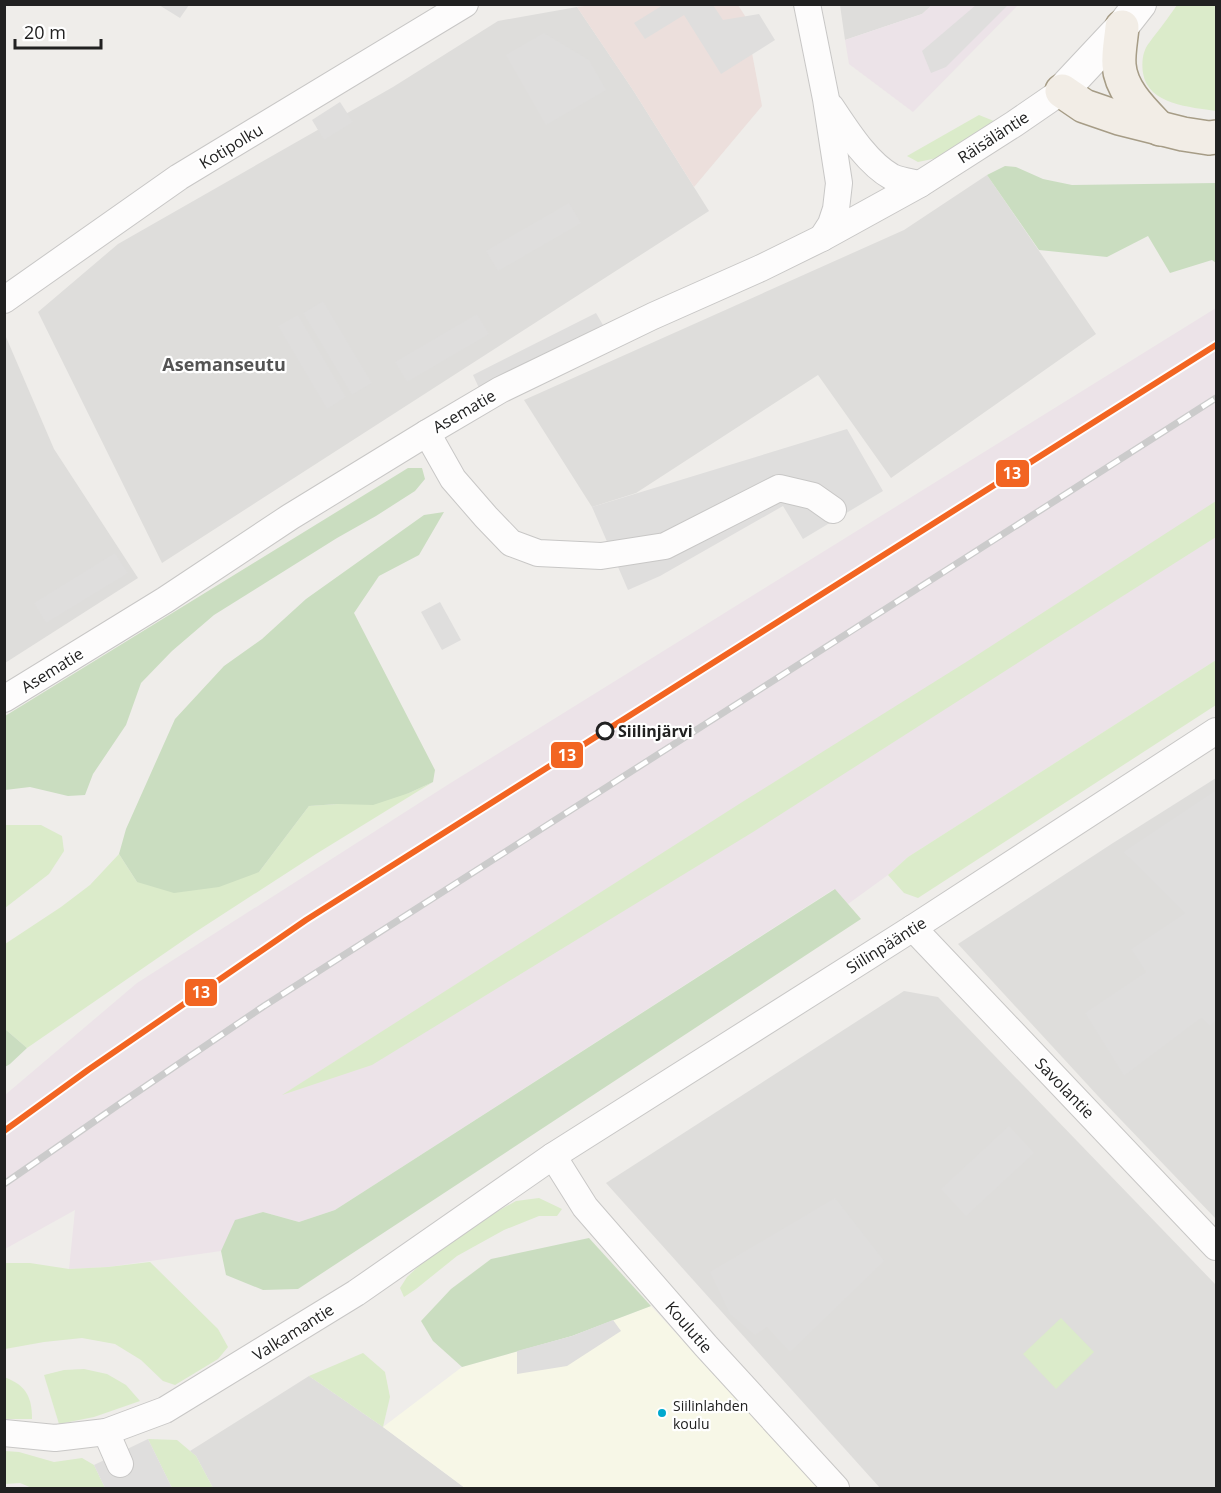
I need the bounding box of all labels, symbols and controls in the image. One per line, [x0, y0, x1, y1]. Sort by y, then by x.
scale bar [15, 12, 100, 50]
text: 20 m [24, 20, 66, 44]
street label: Räisäläntie [953, 106, 1033, 168]
street label: Kotipolku [195, 118, 267, 174]
district label: Asemanseutu [162, 352, 286, 376]
street label: Asematie [429, 384, 499, 438]
line badge: 13 [995, 459, 1030, 488]
text: 13 [1003, 462, 1021, 484]
street label: Asematie [17, 642, 87, 698]
place label: Siilinjärvi [618, 720, 693, 742]
marker: Siilinjärvi [596, 722, 614, 740]
line badge: 13 [550, 741, 584, 769]
text: 13 [558, 744, 576, 766]
street label: Siilinpääntie [842, 912, 930, 978]
line badge: 13 [184, 978, 218, 1007]
text: 13 [192, 981, 210, 1003]
street label: Savolantie [1030, 1053, 1100, 1123]
street label: Koulutie [660, 1296, 718, 1358]
street label: Valkamantie [248, 1298, 338, 1366]
place label: Siilinlahden koulu [673, 1396, 748, 1433]
marker: Siilinlahden koulu [656, 1407, 668, 1419]

